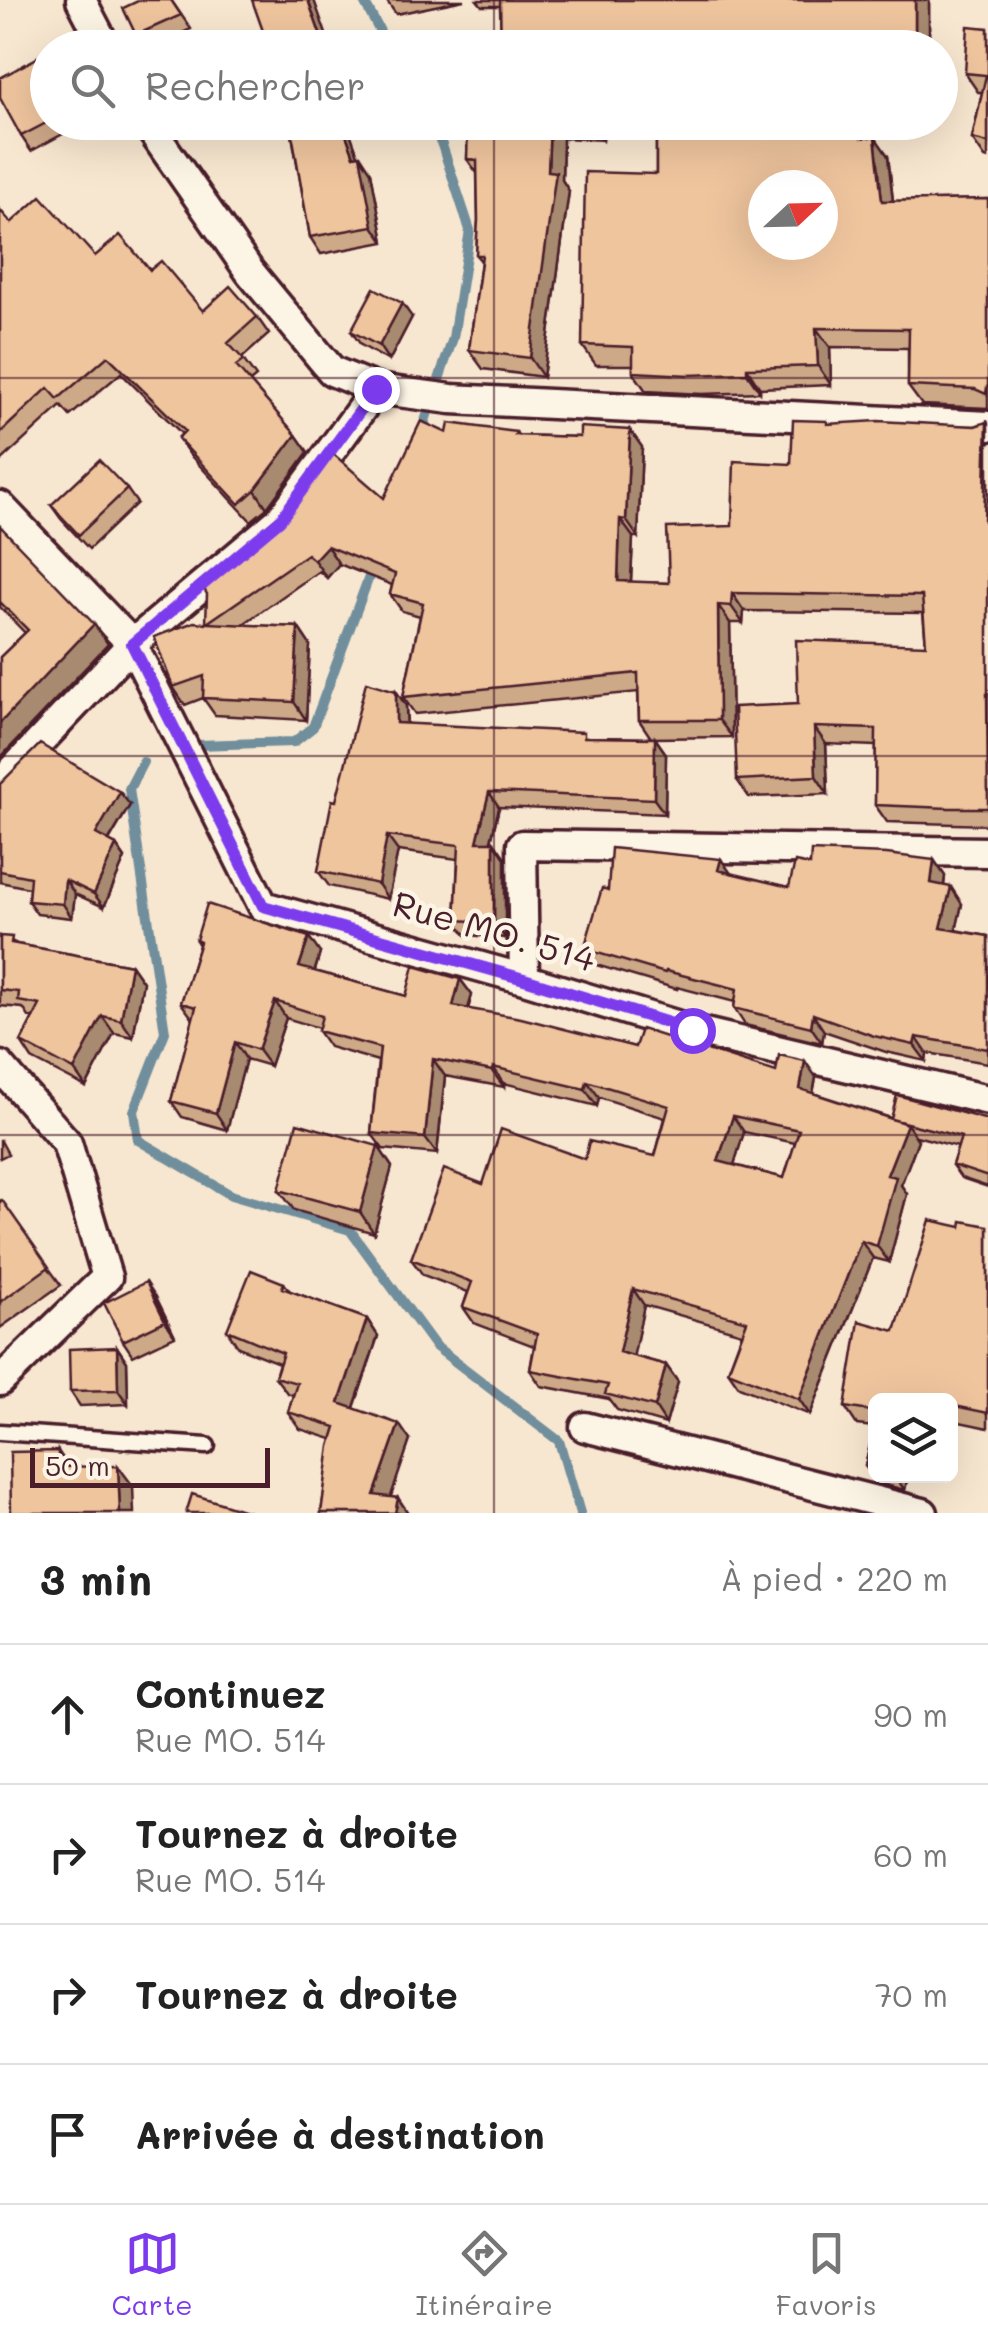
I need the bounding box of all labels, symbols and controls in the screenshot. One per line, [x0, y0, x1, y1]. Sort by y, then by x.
search box [30, 30, 958, 140]
icon: search [65, 58, 120, 113]
text: Rechercher [145, 60, 366, 110]
north arrow [748, 170, 838, 260]
route end [354, 367, 400, 413]
street label: Rue MO. 514 [388, 879, 601, 981]
route start [670, 1008, 716, 1054]
map controls [868, 1393, 958, 1483]
button: layers [868, 1393, 958, 1483]
scale bar [30, 1443, 270, 1488]
text: 50 m [45, 1447, 110, 1483]
text: 3 min [40, 1551, 152, 1606]
text: À pied · 220 m [720, 1557, 948, 1599]
text: Continuez [135, 1668, 326, 1718]
icon: ahead [40, 1687, 95, 1742]
text: 90 m [874, 1693, 948, 1735]
text: Rue MO. 514 [135, 1718, 325, 1760]
text: Tournez à droite [135, 1808, 458, 1858]
icon: right [40, 1827, 95, 1882]
text: 60 m [873, 1833, 948, 1875]
text: Rue MO. 514 [135, 1858, 325, 1900]
icon: right [40, 1967, 95, 2022]
text: Tournez à droite [135, 1969, 458, 2019]
text: 70 m [875, 1973, 948, 2015]
icon: arrive [40, 2107, 95, 2162]
text: Arrivée à destination [135, 2109, 545, 2159]
tab: Carte [111, 2226, 193, 2322]
tab: Itinéraire [415, 2226, 553, 2322]
tab: Favoris [776, 2226, 877, 2322]

